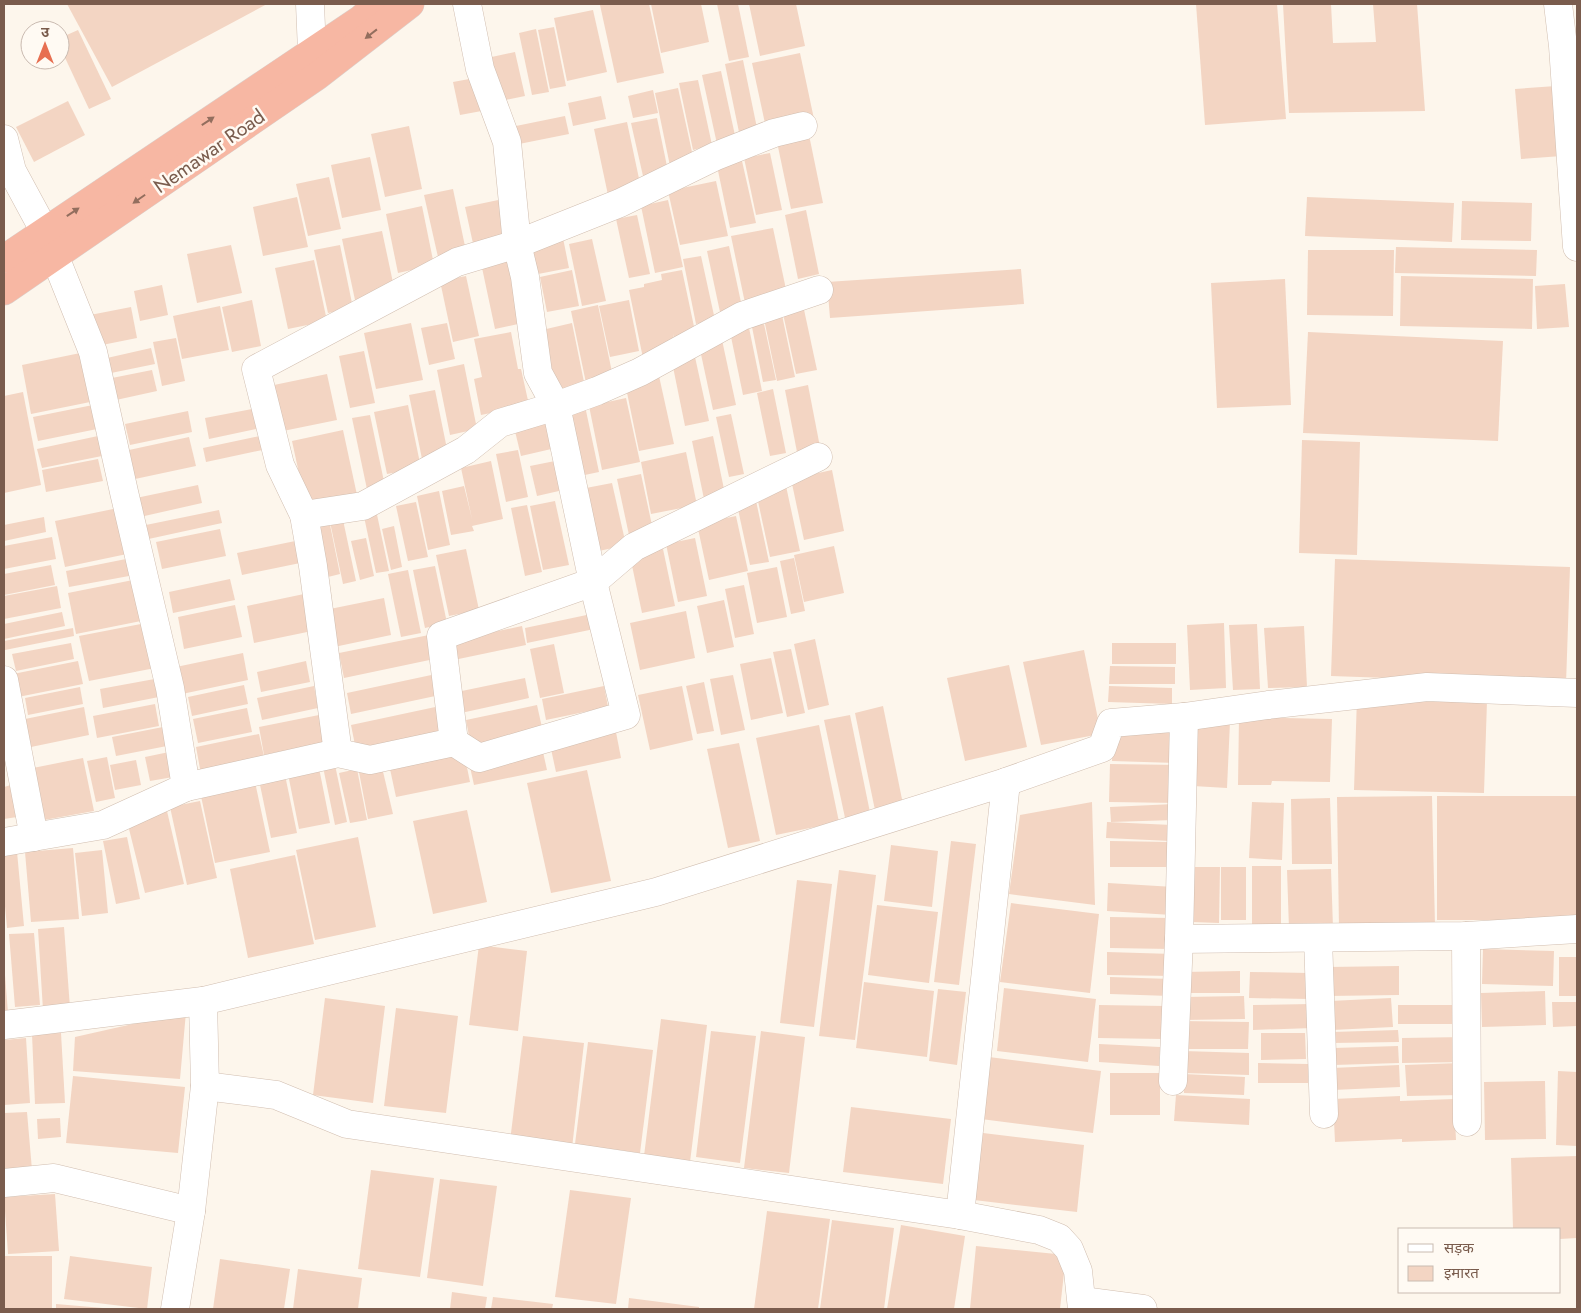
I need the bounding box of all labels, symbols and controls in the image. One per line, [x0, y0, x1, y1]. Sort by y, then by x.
north arrow [20, 20, 70, 70]
text: उ [41, 22, 50, 42]
one-way arrow [365, 28, 378, 39]
street label: Nemawar Road [148, 102, 271, 201]
one-way arrow [201, 116, 215, 126]
one-way arrow [132, 194, 146, 204]
one-way arrow [67, 207, 80, 217]
legend [1398, 1228, 1561, 1293]
text: सड़क [1444, 1237, 1474, 1259]
text: इमारत [1444, 1262, 1479, 1284]

